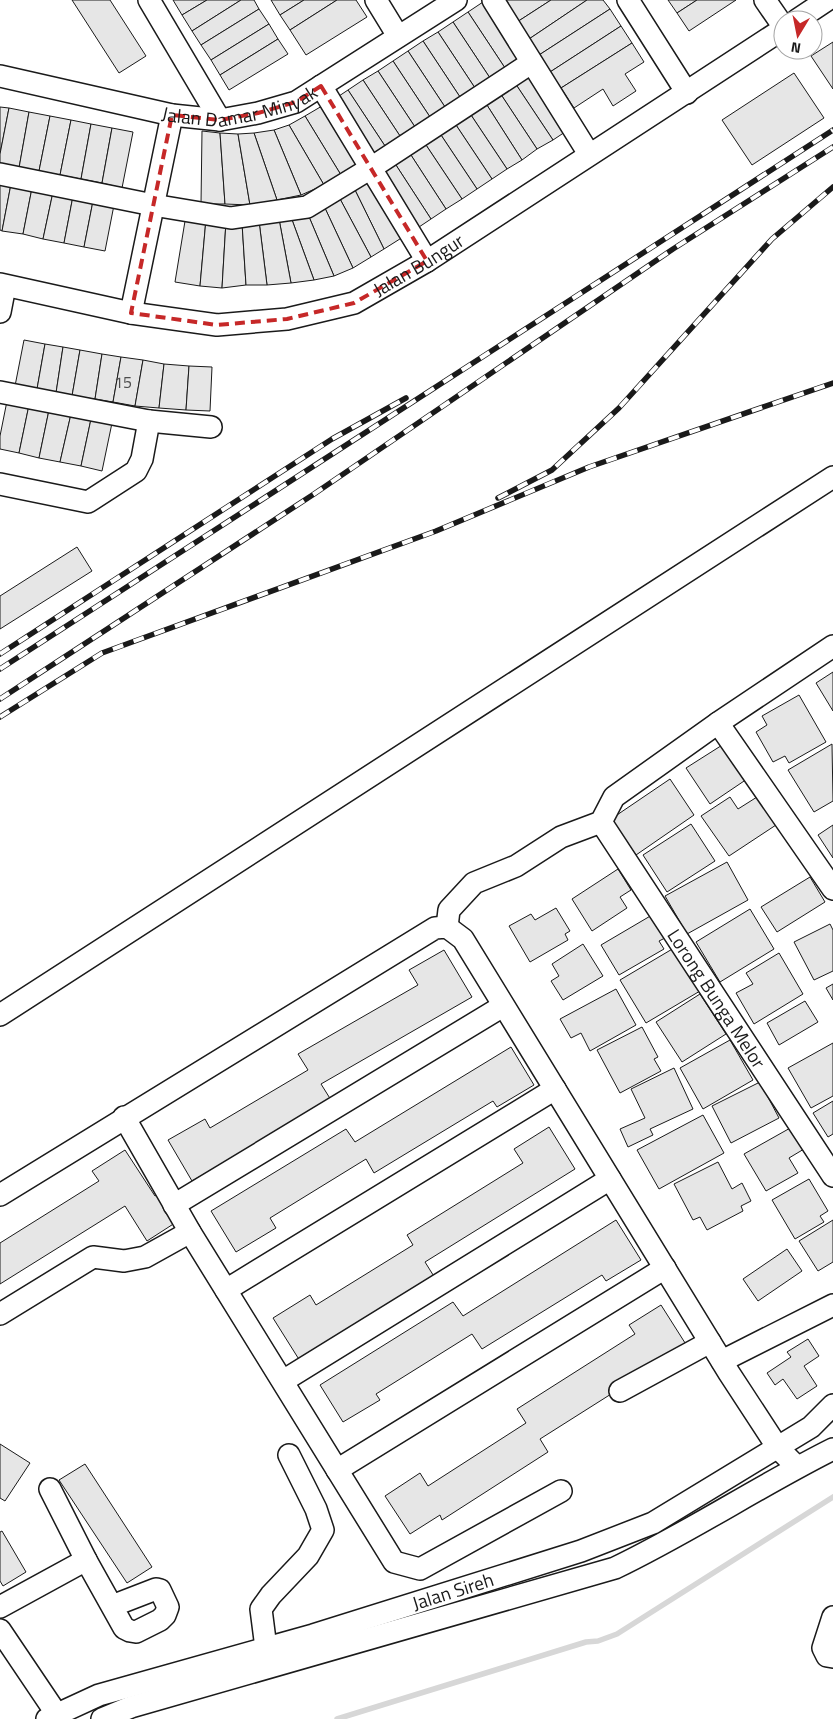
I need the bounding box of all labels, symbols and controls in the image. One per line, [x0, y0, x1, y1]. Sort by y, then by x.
north arrow [773, 10, 823, 60]
text: N [789, 37, 802, 59]
street label: Jalan Damar Minyak [159, 77, 323, 134]
street label: Jalan Bungur [367, 226, 470, 303]
house number: 15 [114, 370, 132, 394]
street label: Lorong Bunga Melor [661, 923, 774, 1074]
street label: Jalan Sireh [408, 1564, 497, 1617]

